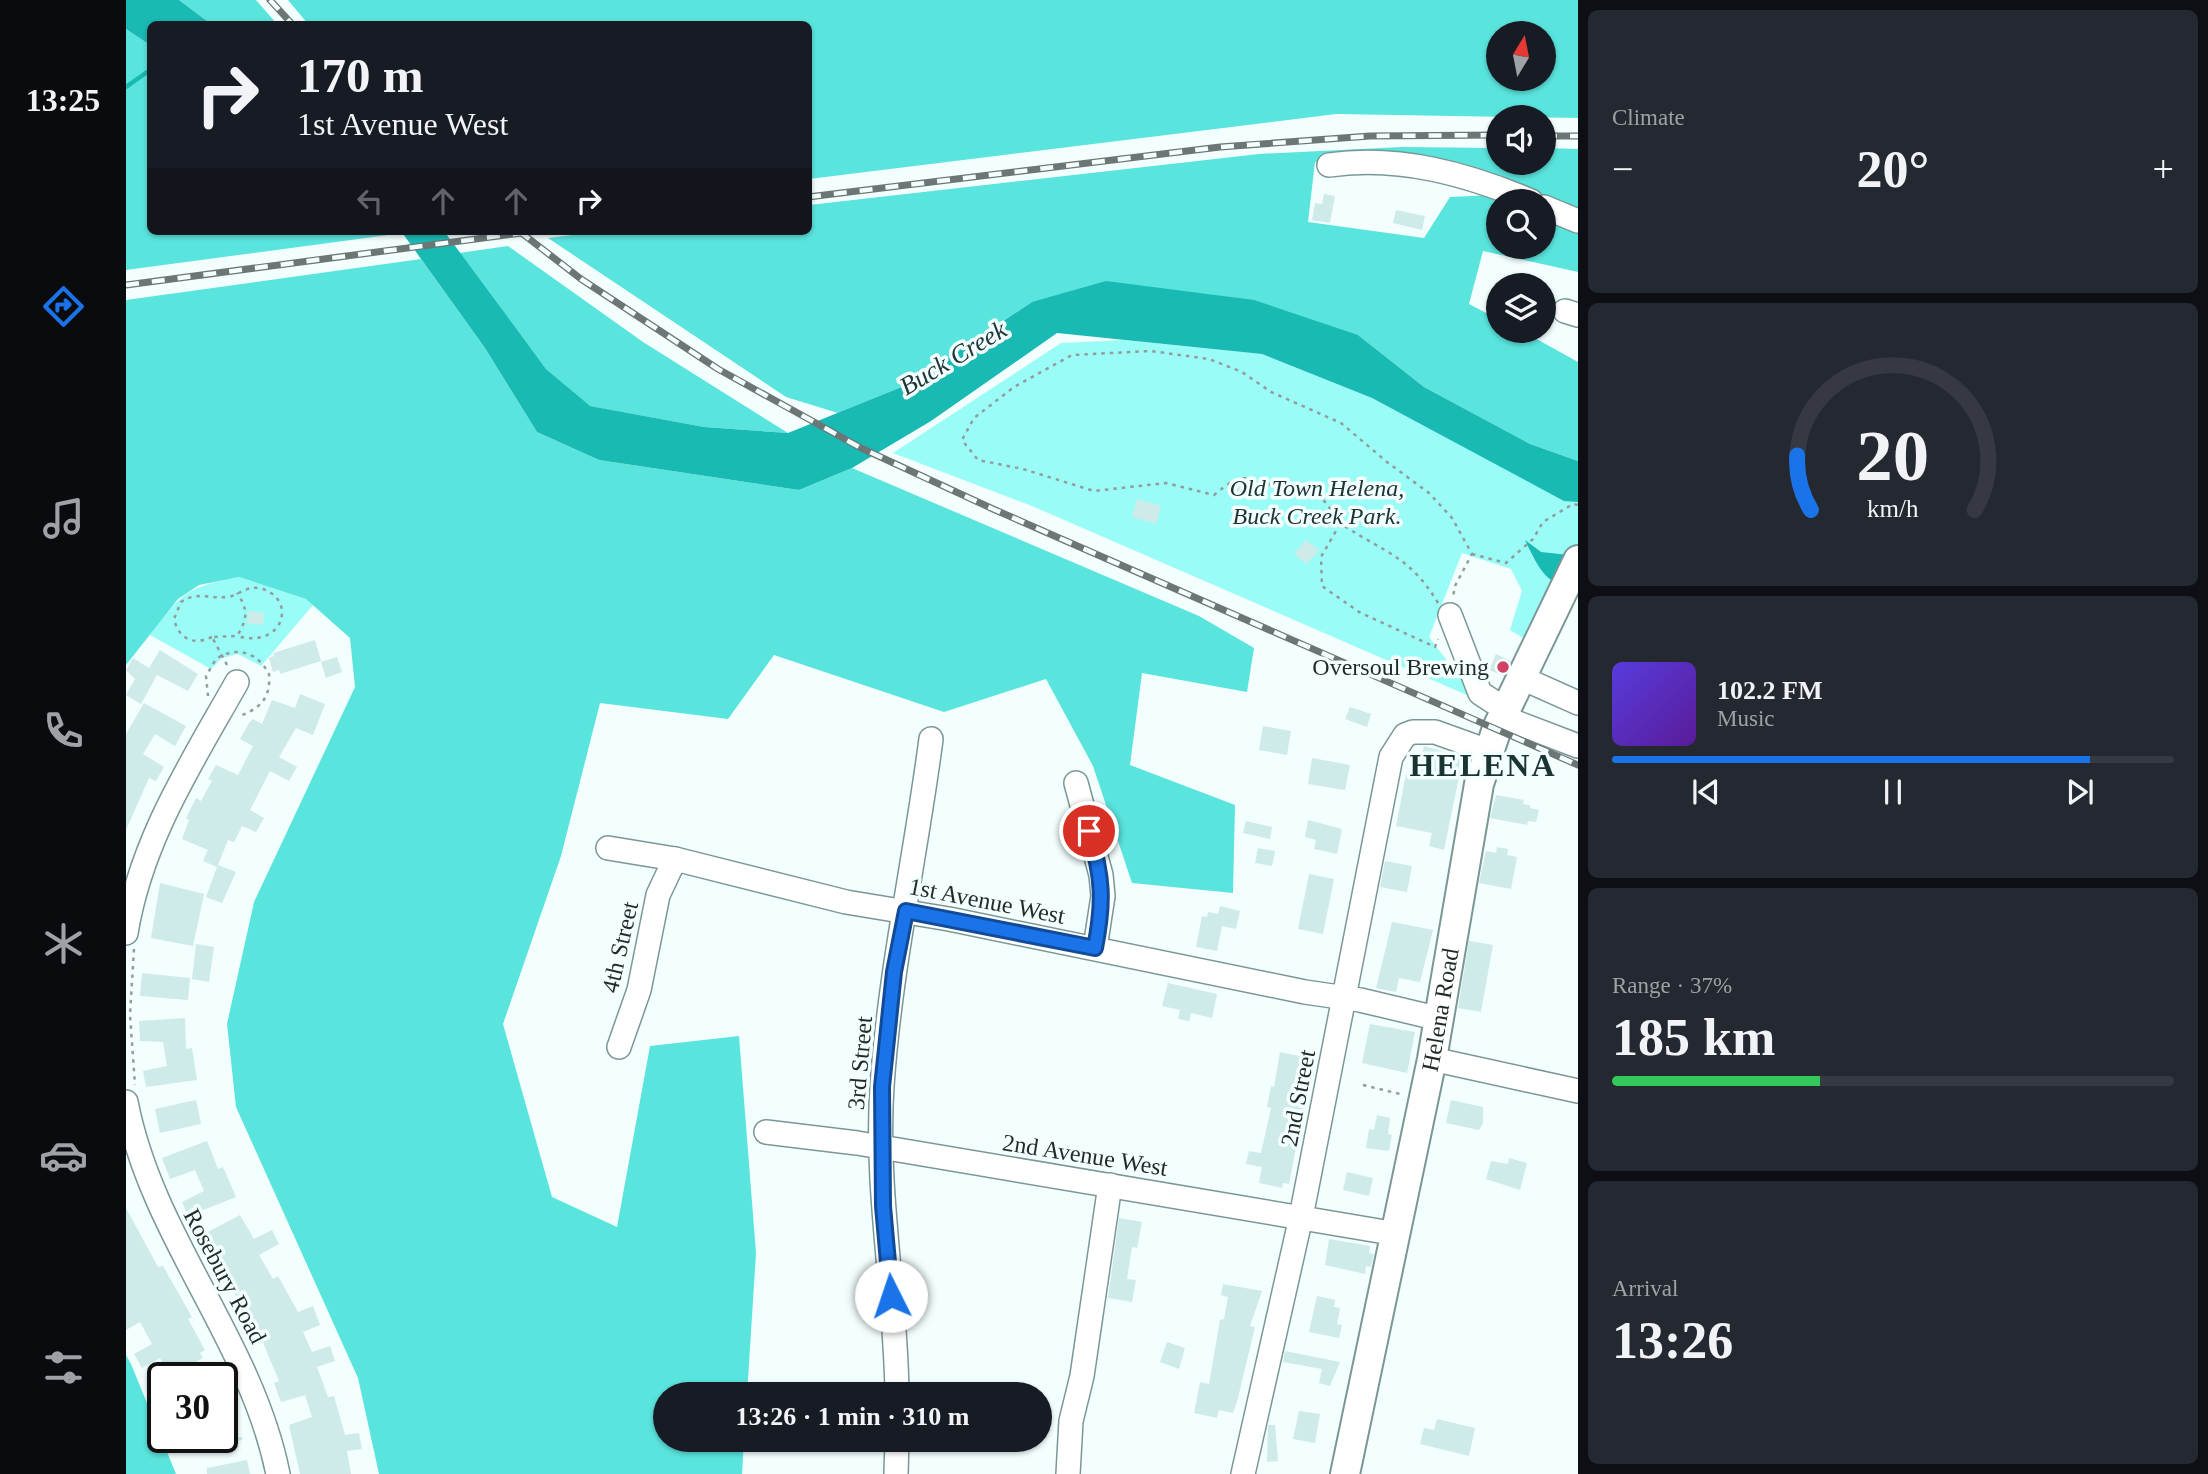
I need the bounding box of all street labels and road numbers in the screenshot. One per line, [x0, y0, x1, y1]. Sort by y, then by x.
street label: 1st Avenue West [907, 873, 1068, 929]
street label: 4th Street [597, 899, 643, 995]
street label: Helena Road [1417, 946, 1464, 1074]
street label: 3rd Street [843, 1015, 877, 1111]
street label: 2nd Street [1276, 1047, 1320, 1149]
street label: 2nd Avenue West [1001, 1129, 1170, 1181]
street label: Rosebury Road [179, 1204, 271, 1348]

